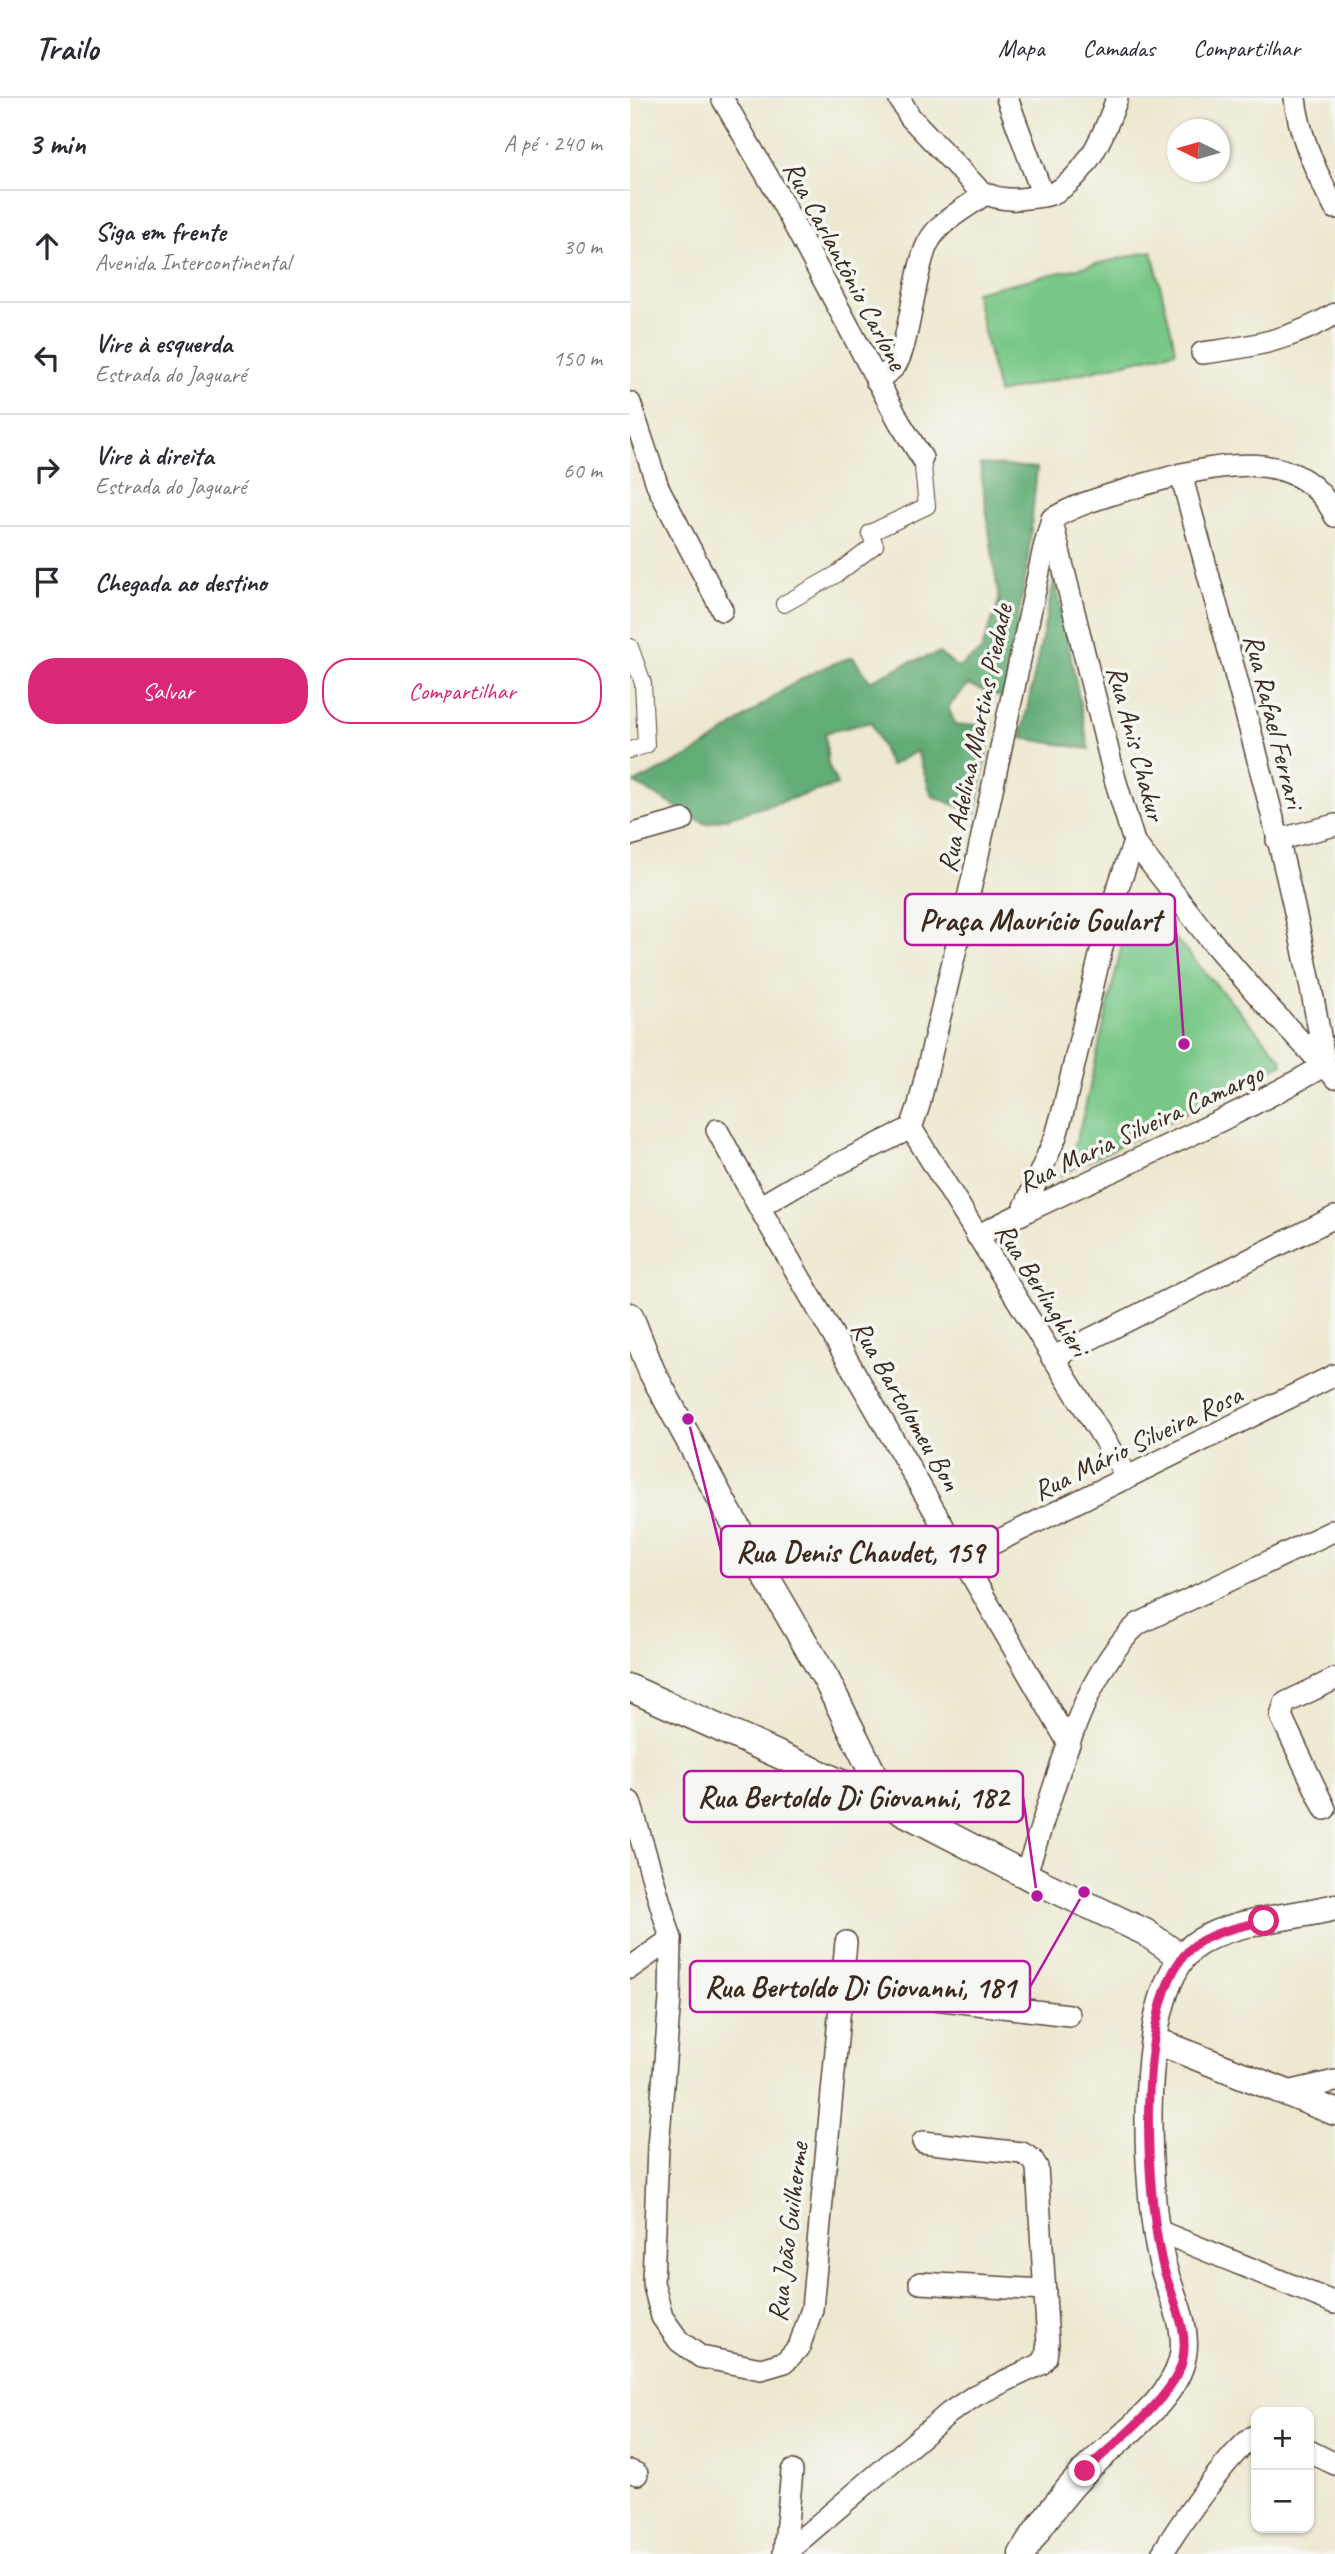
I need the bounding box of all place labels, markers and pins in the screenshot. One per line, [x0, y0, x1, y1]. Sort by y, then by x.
callout: Praça Maurício Goulart [905, 894, 1175, 945]
callout: Rua Denis Chaudet, 159 [721, 1526, 998, 1577]
callout: Rua Bertoldo Di Giovanni, 182 [684, 1771, 1023, 1822]
callout: Rua Bertoldo Di Giovanni, 181 [690, 1961, 1030, 2012]

